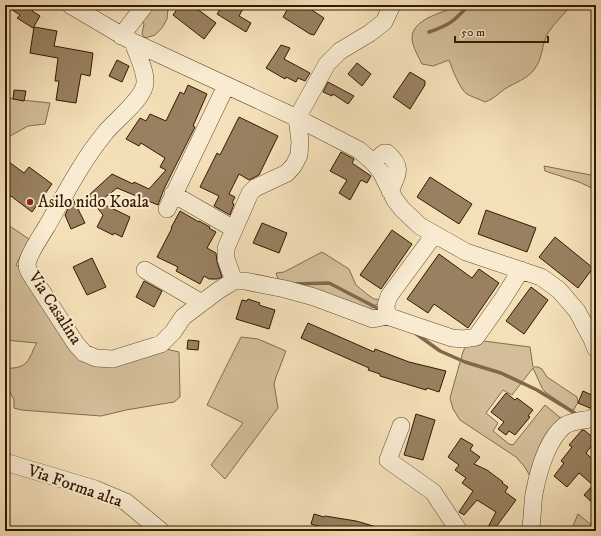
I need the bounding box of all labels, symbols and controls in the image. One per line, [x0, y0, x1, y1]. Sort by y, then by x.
scale bar [455, 18, 548, 44]
text: 50 m [461, 25, 485, 40]
place label: Asilo nido Koala [38, 191, 150, 213]
marker: Asilo nido Koala [25, 197, 35, 207]
street label: Via Casalina [23, 266, 87, 349]
street label: Via Forma alta [24, 459, 126, 513]

